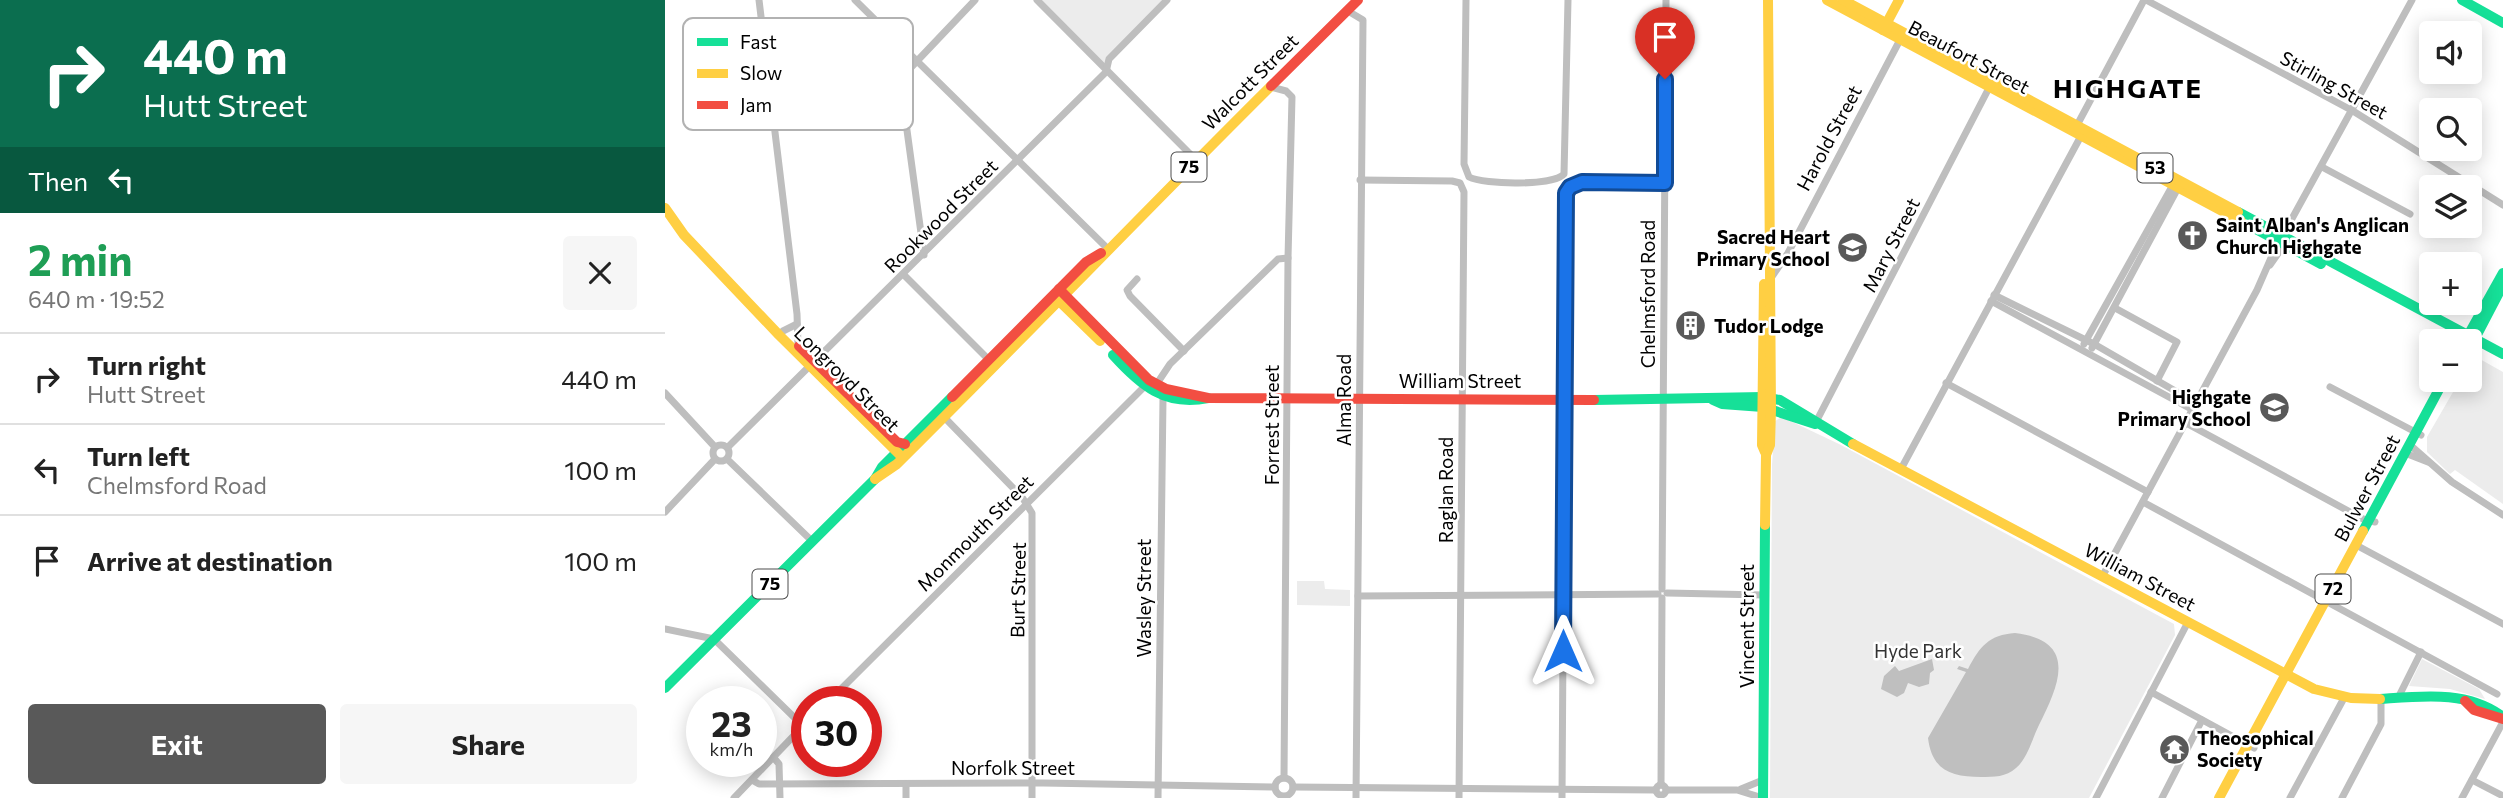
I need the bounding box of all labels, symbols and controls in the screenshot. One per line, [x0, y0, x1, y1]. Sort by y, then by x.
pin [1635, 7, 1695, 79]
street label: Beaufort Street [1905, 15, 2034, 98]
legend [683, 18, 913, 130]
icon: arrive [1646, 18, 1684, 56]
map controls [2419, 21, 2482, 392]
button: sound [2419, 21, 2482, 84]
text: 440 m [143, 24, 288, 84]
icon: right [28, 28, 119, 119]
street label: Walcott Street [1197, 29, 1303, 135]
text: Fast [740, 30, 777, 53]
street label: Stirling Street [2276, 46, 2392, 124]
text: Slow [740, 61, 782, 84]
district label: HIGHGATE [2053, 72, 2203, 103]
street label: Harold Street [1791, 81, 1866, 194]
text: Hutt Street [143, 84, 308, 124]
text: Jam [740, 93, 772, 116]
button: search [2419, 98, 2482, 161]
road number: 75 [1171, 152, 1207, 182]
street label: Rookwood Street [879, 154, 1002, 277]
road number: 53 [2137, 154, 2173, 182]
icon: left [102, 161, 140, 199]
text: Then [28, 165, 88, 196]
button: layers [2419, 175, 2482, 238]
street label: Mary Street [1857, 194, 1924, 296]
place label: Saint Alban's Anglican Church Highgate [2216, 213, 2409, 258]
church icon: Saint Alban's Anglican Church Highgate [2176, 219, 2210, 253]
street label: Chelmsford Road [1636, 220, 1659, 368]
place label: Sacred Heart Primary School [1697, 225, 1830, 270]
school or university icon: Sacred Heart Primary School [1836, 231, 1870, 265]
text: 2 min [28, 233, 133, 285]
button: close [563, 236, 637, 310]
button: + [2419, 252, 2482, 315]
text: 640 m · 19:52 [28, 285, 165, 313]
building icon: Tudor Lodge [1674, 309, 1708, 343]
place label: Tudor Lodge [1714, 314, 1824, 337]
street label: Longroyd Street [790, 321, 905, 436]
button: − [2419, 329, 2482, 392]
text: Turn right [87, 349, 206, 380]
street label: Alma Road [1332, 354, 1355, 446]
icon: right [28, 360, 66, 398]
text: 440 m [561, 363, 637, 394]
street label: Forrest Street [1260, 365, 1283, 485]
street label: William Street [1399, 369, 1522, 392]
text: Hutt Street [87, 380, 205, 408]
place label: Highgate Primary School [2118, 385, 2251, 430]
school or university icon: Highgate Primary School [2257, 391, 2291, 425]
street label: Bulwer Street [2329, 430, 2404, 545]
street label: Raglan Road [1434, 437, 1457, 543]
text: Turn left [87, 440, 190, 471]
icon: left [28, 451, 66, 489]
text: 100 m [564, 454, 637, 485]
street label: Monmouth Street [912, 470, 1038, 596]
text: Chelmsford Road [87, 471, 267, 499]
street label: Wasley Street [1132, 538, 1155, 657]
street label: William Street [2081, 538, 2200, 616]
icon: arrive [28, 542, 66, 580]
street label: Burt Street [1005, 542, 1030, 638]
text: Arrive at destination [87, 545, 333, 576]
text: 100 m [564, 545, 637, 576]
street label: Vincent Street [1735, 564, 1758, 688]
road number: 75 [753, 570, 787, 598]
road number: 72 [2315, 574, 2351, 604]
position arrow [1526, 614, 1600, 688]
park label: Hyde Park [1874, 639, 1962, 662]
speed limit sign: 30 [791, 686, 882, 777]
text: 23 [711, 701, 752, 744]
button: Exit [28, 704, 326, 784]
button: Share [340, 704, 637, 784]
place label: Theosophical Society [2197, 726, 2314, 771]
temple icon: Theosophical Society [2157, 732, 2191, 766]
text: km/h [710, 738, 753, 760]
street label: Norfolk Street [951, 756, 1075, 779]

